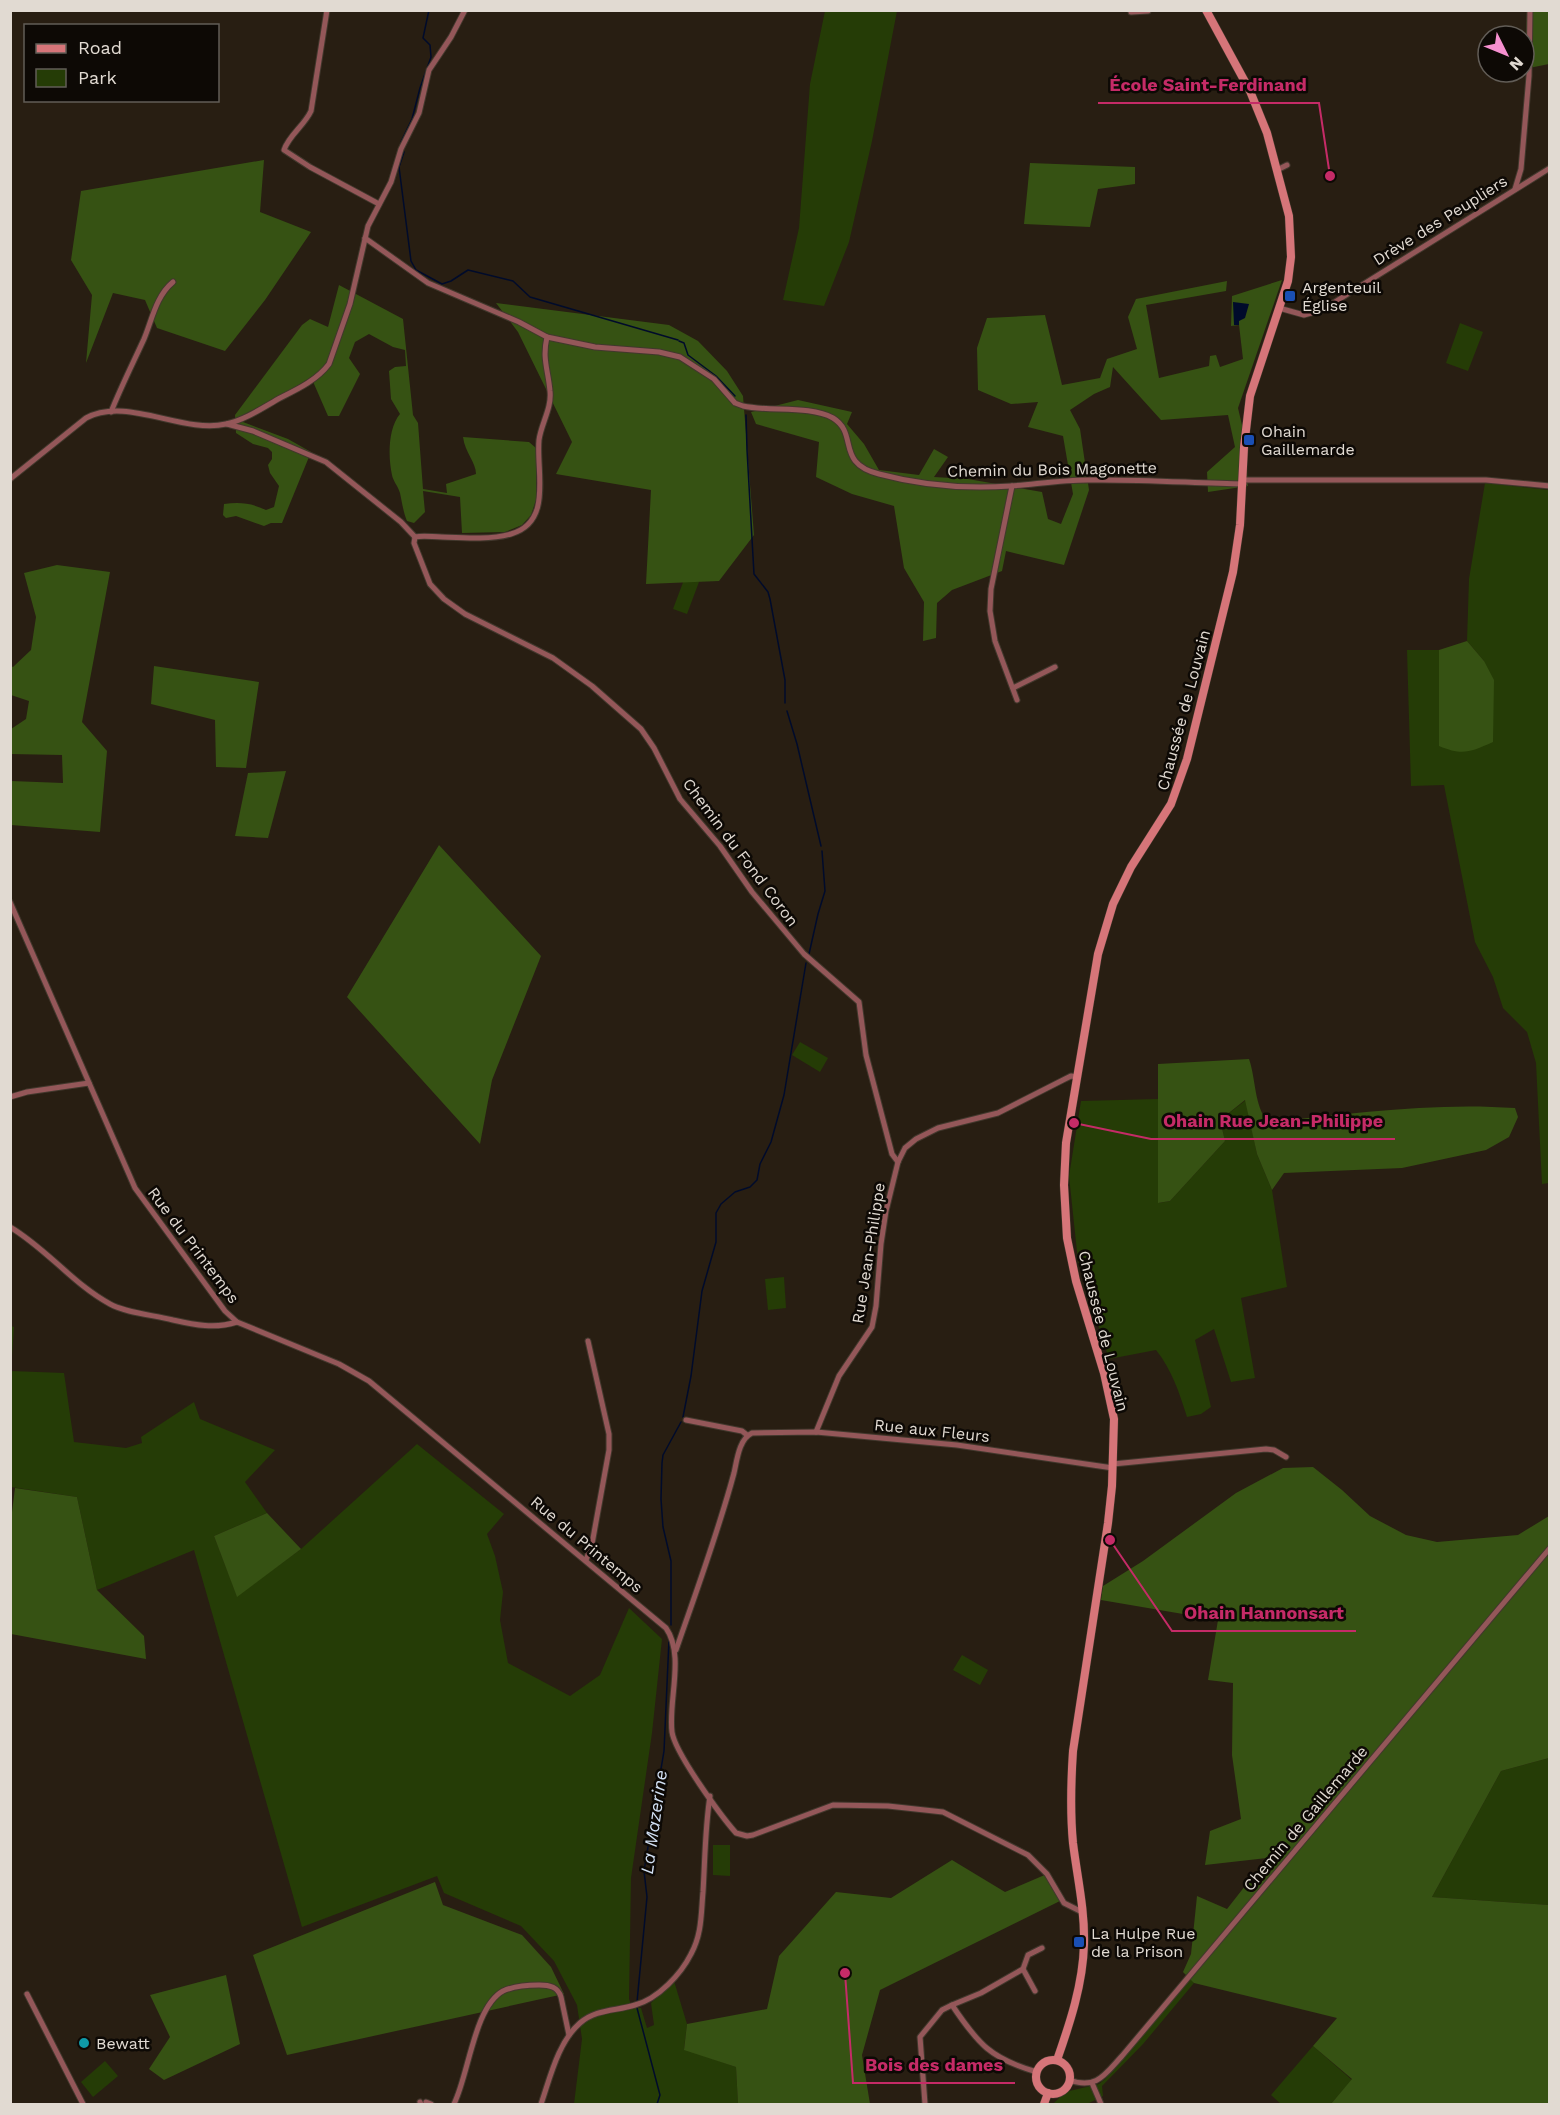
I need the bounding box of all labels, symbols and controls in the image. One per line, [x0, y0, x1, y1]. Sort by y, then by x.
legend [24, 24, 219, 102]
north arrow [1476, 24, 1536, 84]
text: Road [78, 37, 122, 58]
text: N [1506, 53, 1528, 75]
text: Park [78, 67, 117, 88]
callout: École Saint-Ferdinand [1098, 67, 1319, 103]
text: École Saint-Ferdinand [1109, 74, 1307, 95]
street label: Drève des Peupliers [1370, 171, 1511, 269]
place label: Argenteuil Église [1302, 278, 1381, 315]
marker: Argenteuil Église [1283, 289, 1297, 303]
place label: Ohain Gaillemarde [1261, 422, 1355, 459]
marker: Ohain Gaillemarde [1242, 433, 1256, 447]
street label: Chemin du Bois Magonette [947, 458, 1157, 481]
street label: Chaussée de Louvain [1153, 628, 1214, 792]
street label: Chemin du Fond Coron [679, 774, 803, 930]
callout: Ohain Rue Jean-Philippe [1151, 1103, 1395, 1139]
text: Ohain Rue Jean-Philippe [1163, 1110, 1383, 1131]
street label: Rue Jean-Philippe [848, 1181, 889, 1325]
street label: Rue du Printemps [144, 1184, 243, 1307]
street label: Chaussée de Louvain [1074, 1249, 1133, 1414]
street label: Rue aux Fleurs [873, 1415, 991, 1446]
street label: Rue du Printemps [527, 1492, 647, 1597]
callout: Ohain Hannonsart [1172, 1595, 1356, 1631]
text: Ohain Hannonsart [1184, 1602, 1344, 1623]
street label: Chemin de Gaillemarde [1239, 1742, 1372, 1895]
water label: La Mazerine [636, 1768, 671, 1875]
place label: La Hulpe Rue de la Prison [1091, 1924, 1195, 1961]
marker: La Hulpe Rue de la Prison [1072, 1935, 1086, 1949]
place label: Bewatt [96, 2034, 150, 2053]
marker: Bewatt [77, 2036, 91, 2050]
callout: Bois des dames [853, 2047, 1015, 2083]
text: Bois des dames [865, 2054, 1003, 2075]

